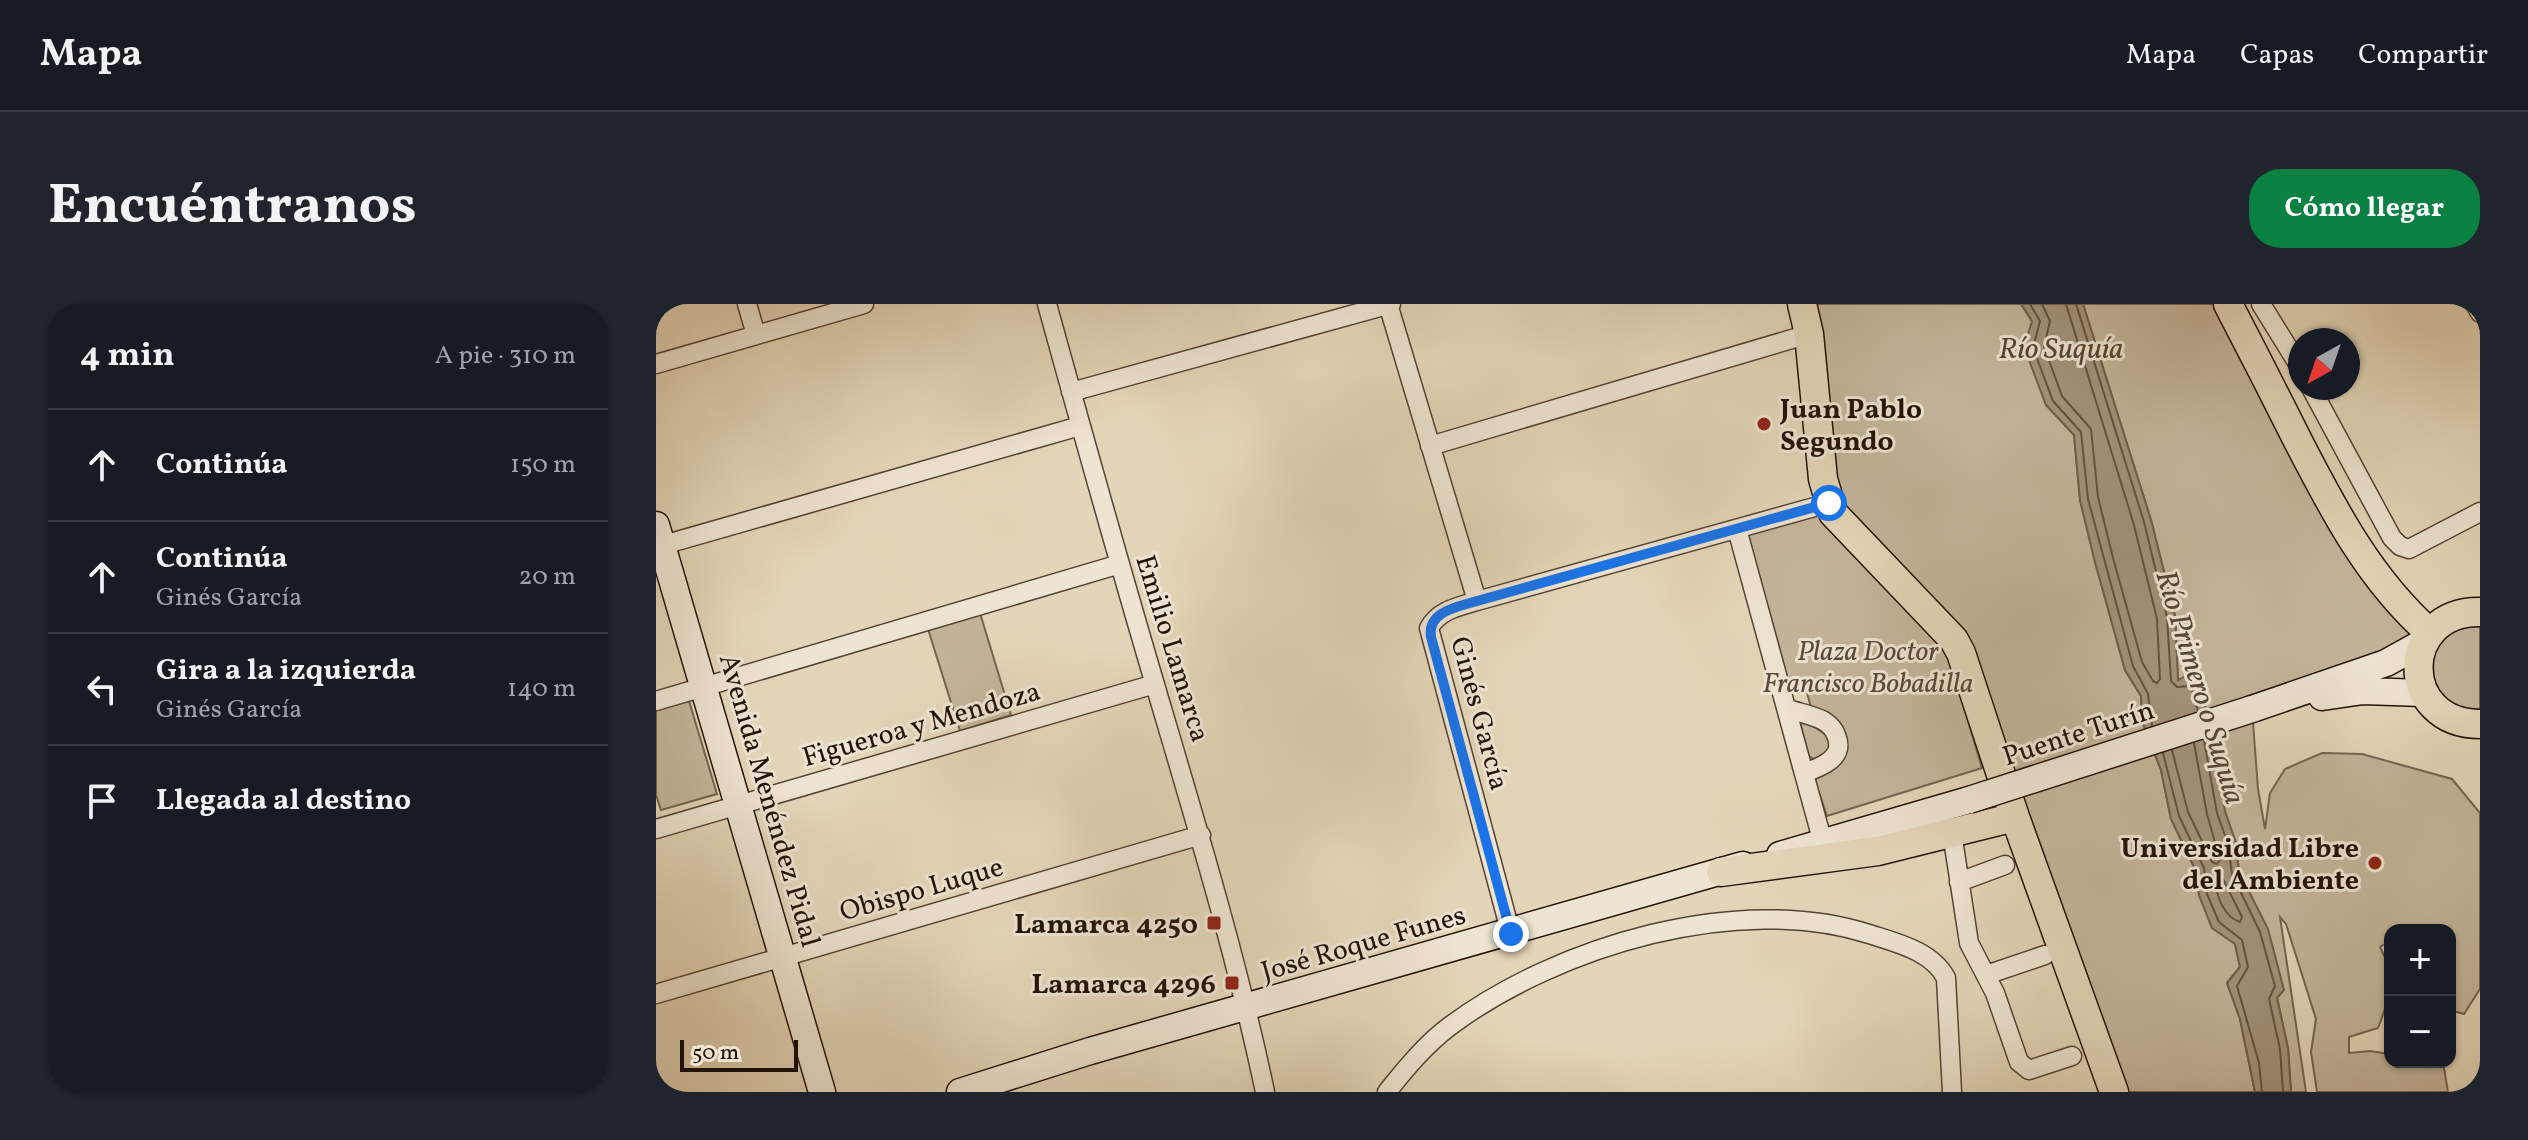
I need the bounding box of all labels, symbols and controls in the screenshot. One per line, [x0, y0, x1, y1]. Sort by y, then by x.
text: Mapa [40, 29, 142, 82]
text: Mapa [2126, 36, 2196, 75]
text: Capas [2240, 36, 2314, 75]
text: Compartir [2358, 36, 2488, 75]
text: Encuéntranos [48, 169, 417, 247]
button: Cómo llegar [2249, 169, 2480, 248]
north arrow [2288, 328, 2360, 400]
water label: Río Suquía [1999, 329, 2123, 371]
text: 4 min [80, 333, 175, 380]
text: A pie · 310 m [435, 338, 576, 374]
place label: Juan Pablo Segundo [1779, 391, 1922, 462]
marker: Juan Pablo Segundo [1755, 415, 1773, 433]
icon: ahead [80, 443, 124, 487]
text: Continúa [156, 444, 288, 486]
text: 150 m [510, 447, 576, 483]
route start [1811, 485, 1847, 521]
text: Continúa [156, 538, 288, 580]
street label: Emilio Lamarca [1125, 550, 1219, 747]
icon: ahead [80, 555, 124, 599]
text: 20 m [518, 559, 576, 595]
water label: Río Primero o Suquía [2143, 565, 2255, 810]
text: Ginés García [156, 580, 302, 616]
street label: Ginés García [1439, 633, 1518, 795]
park label: Plaza Doctor Francisco Bobadilla [1762, 633, 1974, 704]
text: Gira a la izquierda [156, 650, 416, 692]
street label: Avenida Menéndez Pidal [708, 650, 829, 952]
icon: left [80, 667, 124, 711]
text: 140 m [507, 671, 576, 707]
street label: Figueroa y Mendoza [798, 673, 1045, 778]
text: Ginés García [156, 692, 302, 728]
street label: Puente Turín [1998, 692, 2160, 777]
icon: arrive [80, 779, 124, 823]
text: Llegada al destino [156, 780, 411, 822]
place label: Universidad Libre del Ambiente [2121, 830, 2359, 901]
street label: Obispo Luque [835, 848, 1008, 932]
marker: Universidad Libre del Ambiente [2366, 854, 2384, 872]
street label: José Roque Funes [1257, 897, 1470, 992]
place label: Lamarca 4250 [1014, 906, 1198, 945]
marker: Lamarca 4250 [1205, 914, 1223, 932]
route end [1493, 916, 1529, 952]
map controls [2384, 924, 2456, 1068]
button: + [2384, 924, 2456, 996]
place label: Lamarca 4296 [1031, 966, 1216, 1005]
marker: Lamarca 4296 [1223, 974, 1241, 992]
button: − [2384, 996, 2456, 1068]
scale bar [680, 1036, 798, 1072]
text: 50 m [692, 1038, 739, 1069]

